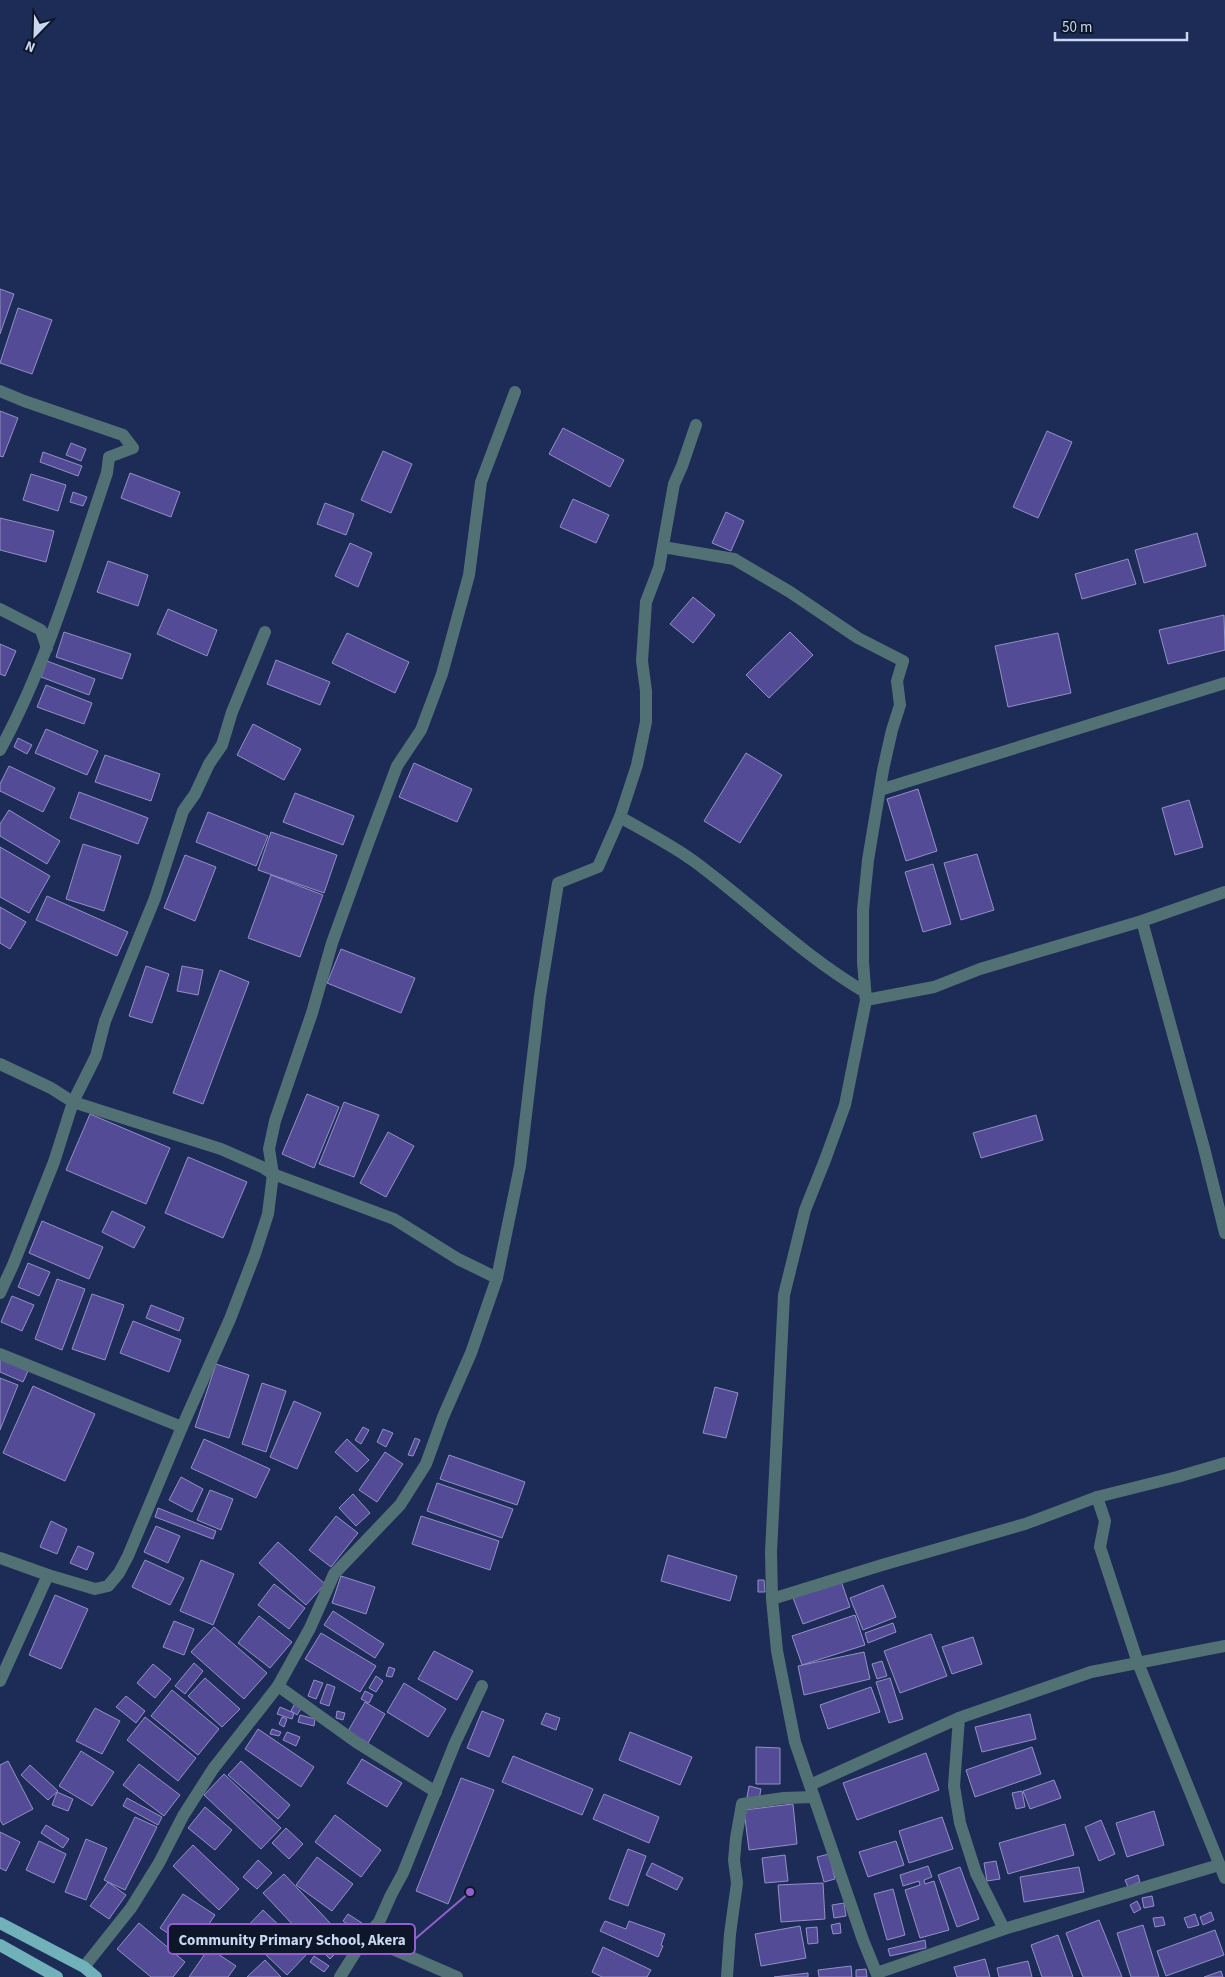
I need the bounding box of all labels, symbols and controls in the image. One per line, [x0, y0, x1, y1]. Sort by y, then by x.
north arrow [10, 10, 60, 60]
scale bar [1055, 10, 1188, 42]
text: 50 m [1062, 17, 1092, 38]
text: N [22, 35, 39, 57]
callout: Community Primary School, Akera [168, 1924, 415, 1954]
text: Community Primary School, Akera [178, 1930, 406, 1951]

